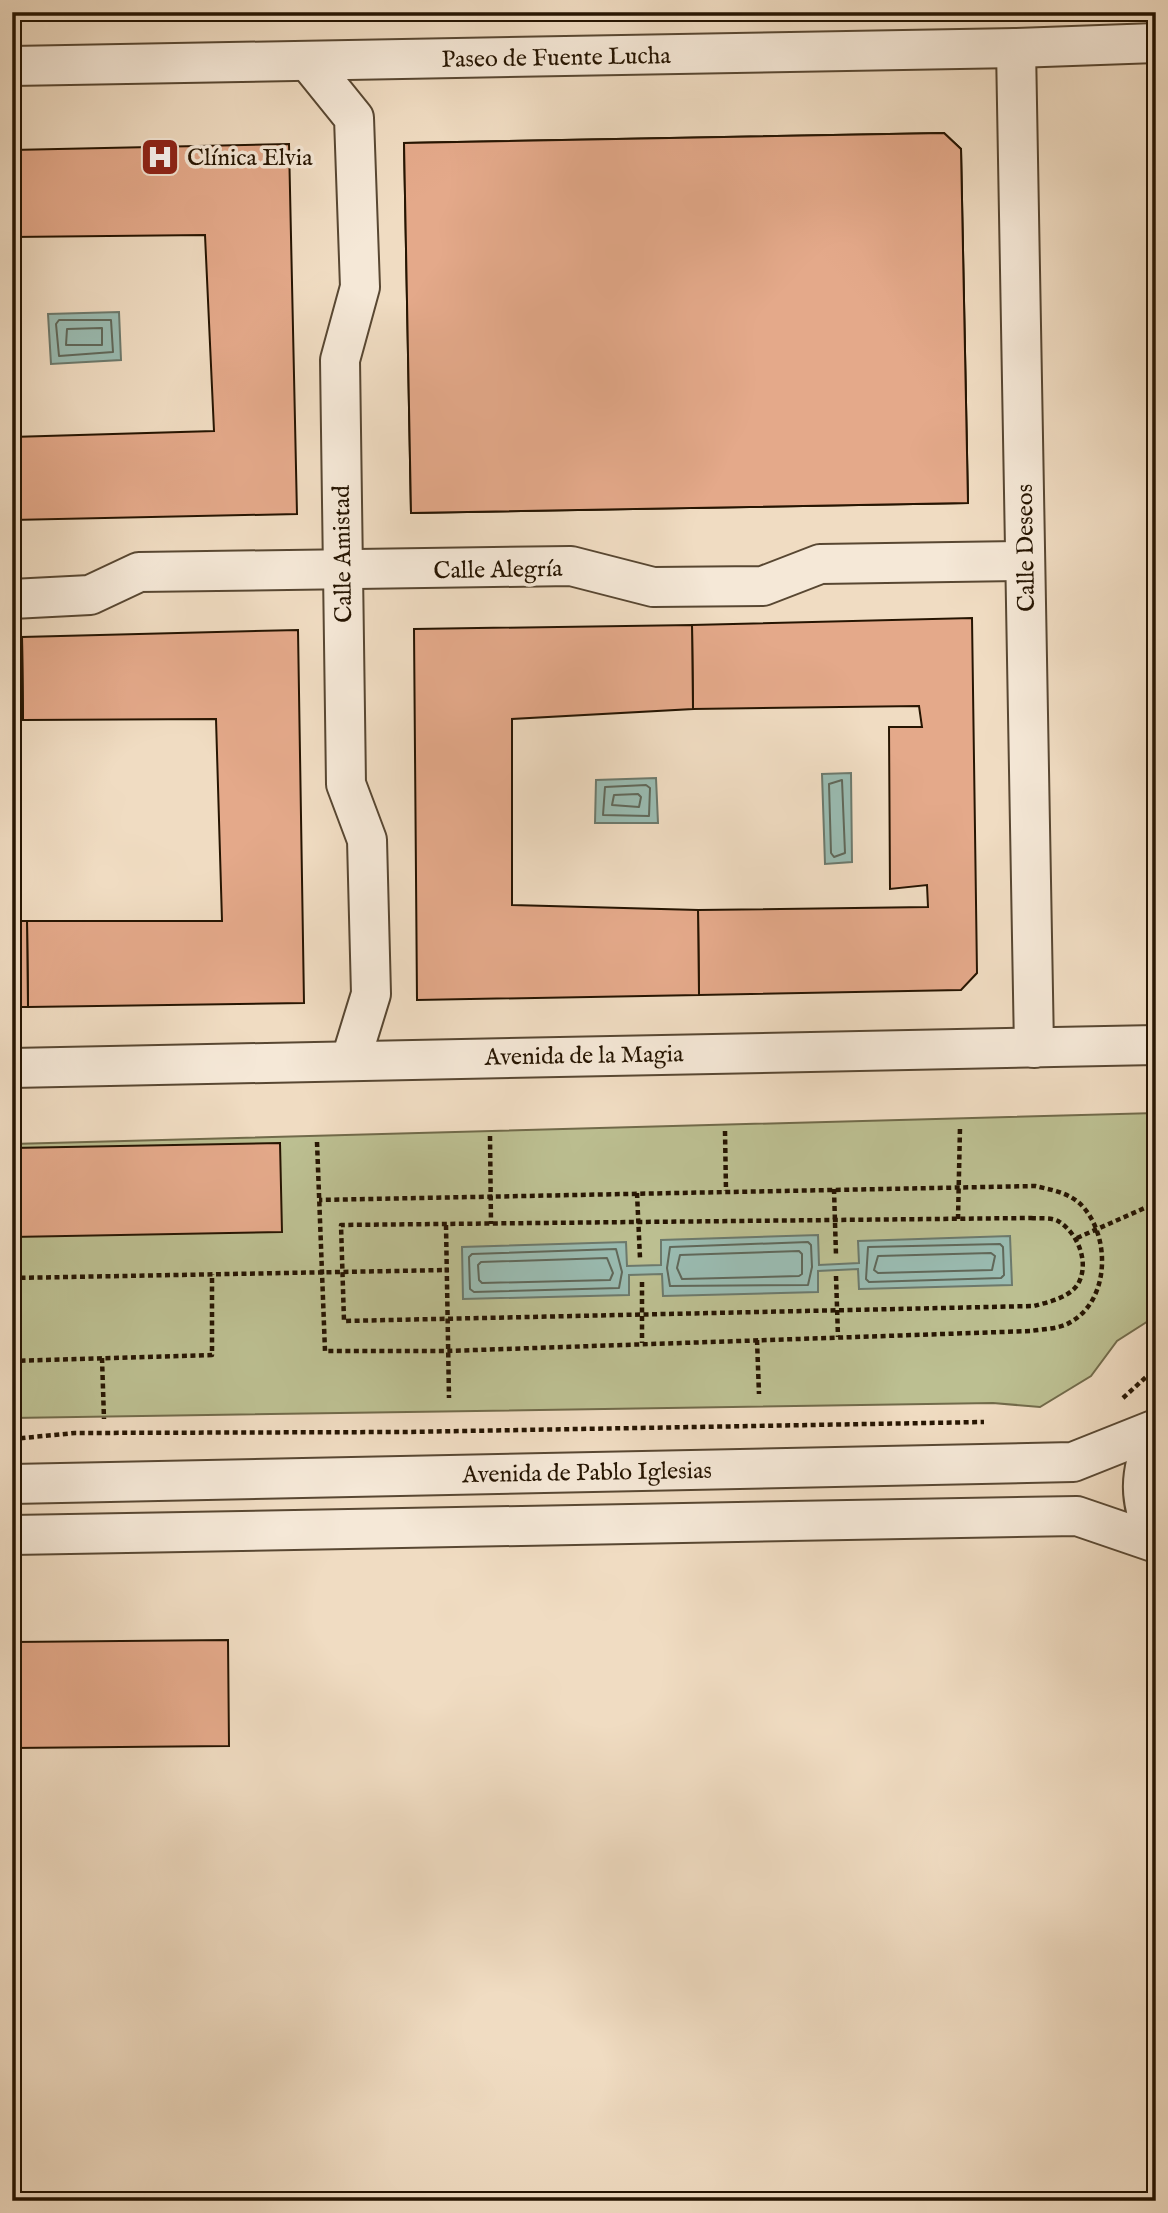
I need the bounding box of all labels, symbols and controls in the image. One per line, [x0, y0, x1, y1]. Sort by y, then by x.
street label: Paseo de Fuente Lucha [441, 41, 672, 76]
hospital icon: Clínica Elvia [139, 136, 181, 178]
place label: Clínica Elvia [187, 143, 313, 174]
street label: Calle Deseos [1010, 484, 1043, 612]
street label: Calle Amistad [327, 485, 360, 623]
street label: Calle Alegría [433, 554, 563, 587]
street label: Avenida de la Magia [483, 1039, 684, 1074]
street label: Avenida de Pablo Iglesias [461, 1456, 712, 1491]

